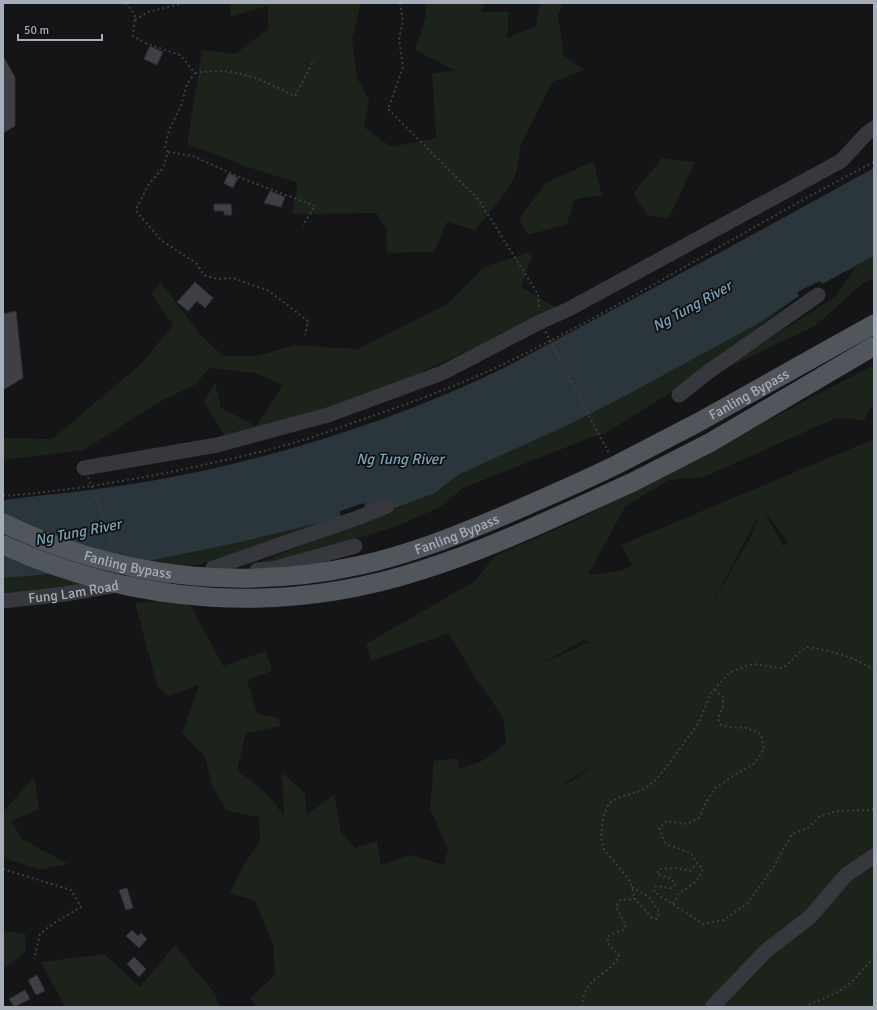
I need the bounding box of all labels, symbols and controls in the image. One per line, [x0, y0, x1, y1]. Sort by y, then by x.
scale bar [18, 16, 102, 42]
text: 50 m [24, 23, 49, 38]
water label: Ng Tung River [649, 276, 737, 335]
street label: Fanling Bypass [706, 365, 792, 423]
water label: Ng Tung River [356, 450, 446, 468]
street label: Fanling Bypass [412, 510, 502, 558]
water label: Ng Tung River [33, 514, 125, 549]
street label: Fanling Bypass [82, 547, 173, 582]
street label: Fung Lam Road [27, 576, 120, 607]

